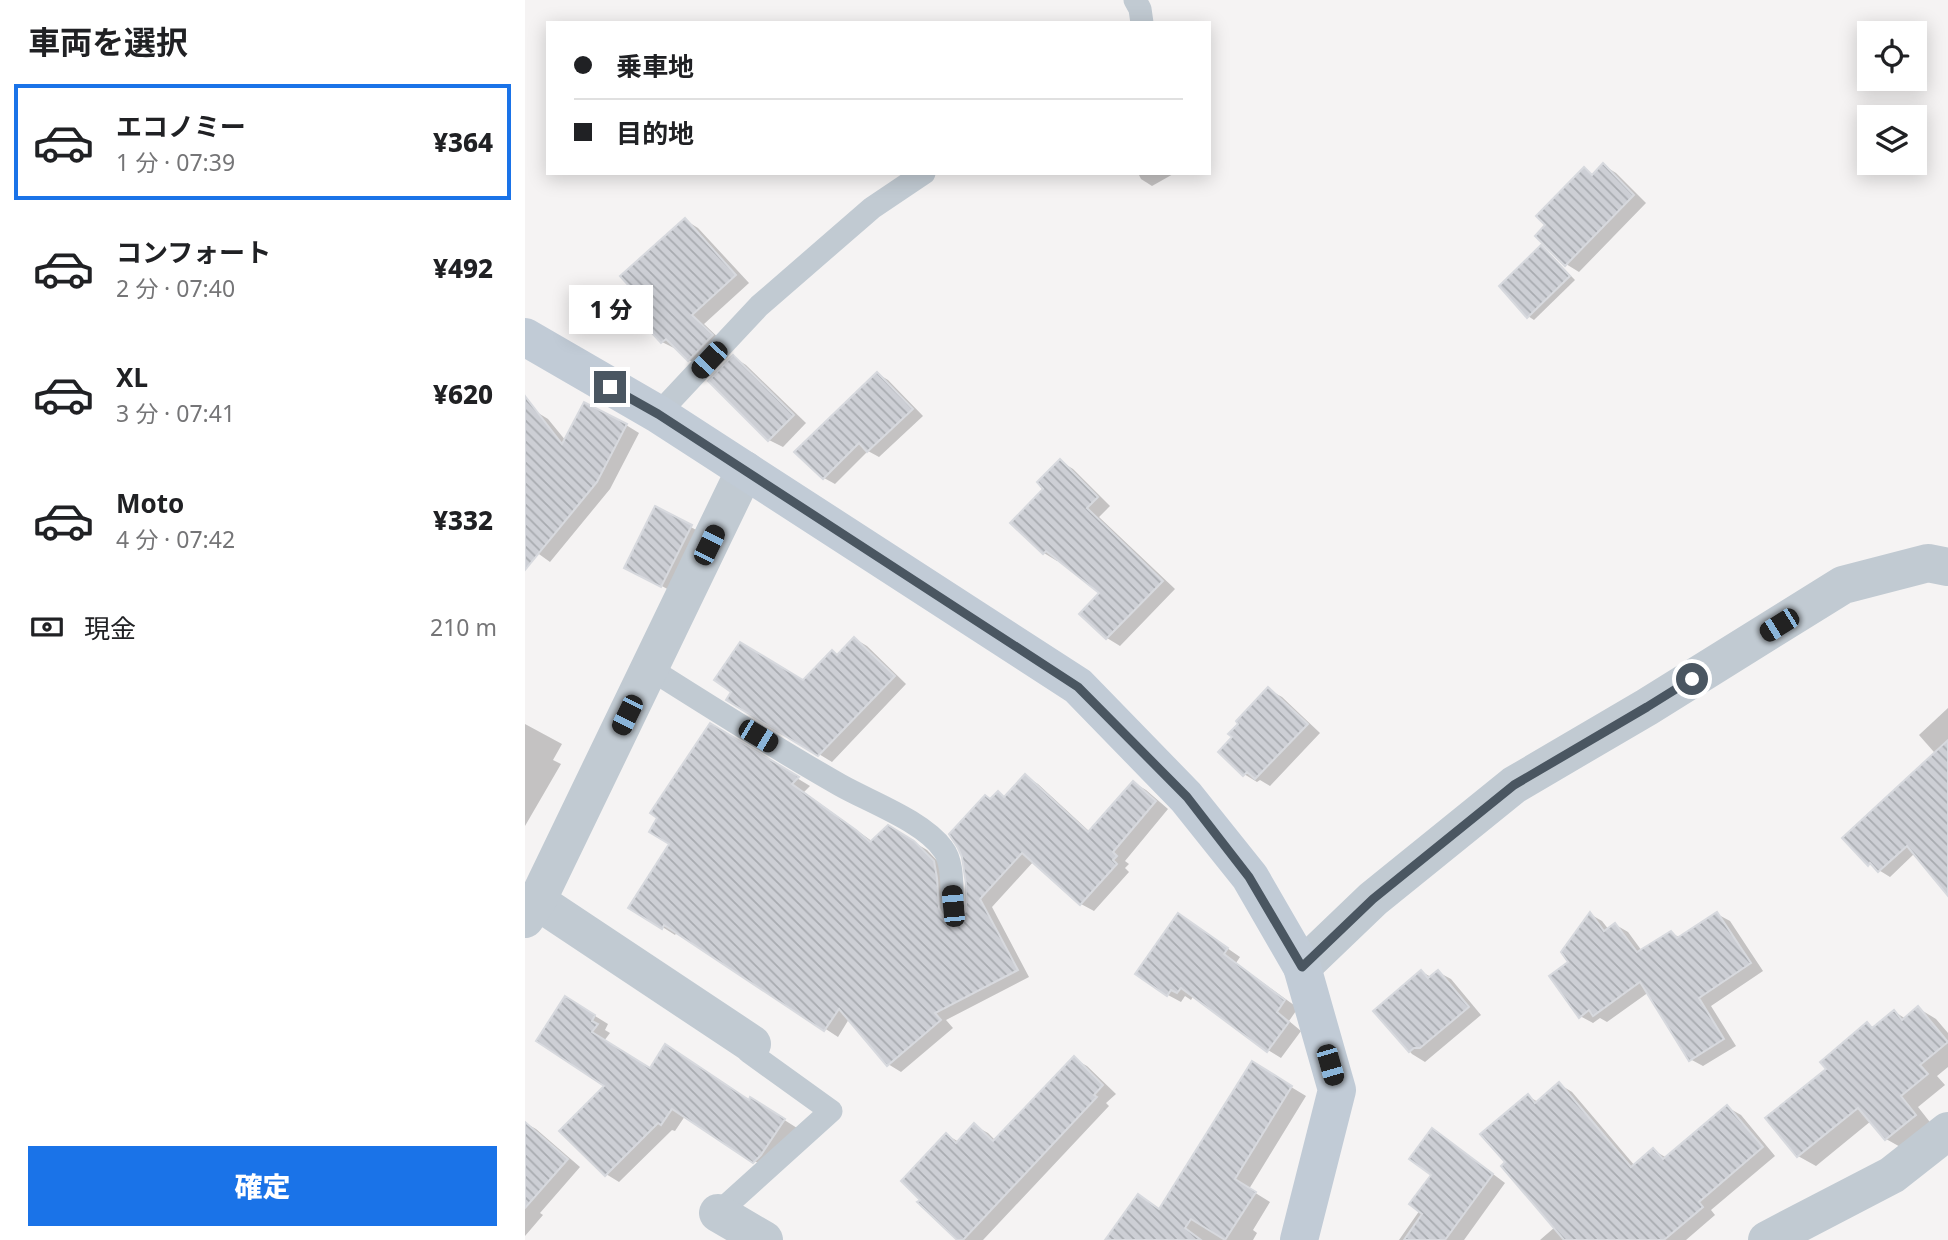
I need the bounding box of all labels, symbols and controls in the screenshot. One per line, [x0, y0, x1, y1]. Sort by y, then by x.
text: 車両を選択 [28, 20, 188, 63]
map controls [1857, 21, 1927, 175]
button: locate [1857, 21, 1927, 91]
text: 乗車地 [616, 48, 694, 84]
button: layers [1857, 105, 1927, 175]
text: エコノミー [116, 108, 246, 144]
icon: car [32, 111, 95, 174]
text: 目的地 [616, 115, 694, 151]
text: ¥364 [433, 124, 493, 160]
text: 1 分 · 07:39 [116, 146, 235, 178]
text: コンフォート [116, 234, 271, 270]
icon: car [32, 237, 95, 300]
text: ¥492 [433, 250, 493, 286]
text: 2 分 · 07:40 [116, 272, 235, 304]
callout: 1 分 [568, 286, 652, 334]
text: 1 分 [590, 293, 632, 325]
car [687, 337, 732, 383]
text: XL [116, 359, 148, 395]
icon: car [32, 363, 95, 426]
route end [594, 371, 626, 403]
text: ¥620 [433, 376, 493, 412]
text: 3 分 · 07:41 [116, 397, 235, 429]
text: Moto [116, 485, 184, 521]
icon: car [32, 489, 95, 552]
text: ¥332 [433, 502, 493, 538]
car [691, 522, 728, 568]
text: 4 分 · 07:42 [116, 523, 235, 555]
car [1756, 605, 1803, 645]
icon: cash [28, 608, 66, 646]
text: 現金 [84, 610, 136, 646]
text: 210 m [430, 611, 497, 643]
route start [1676, 663, 1708, 695]
car [609, 692, 646, 738]
car [735, 716, 782, 756]
car [941, 884, 966, 928]
car [1315, 1042, 1346, 1088]
button: 確定 [28, 1146, 497, 1226]

